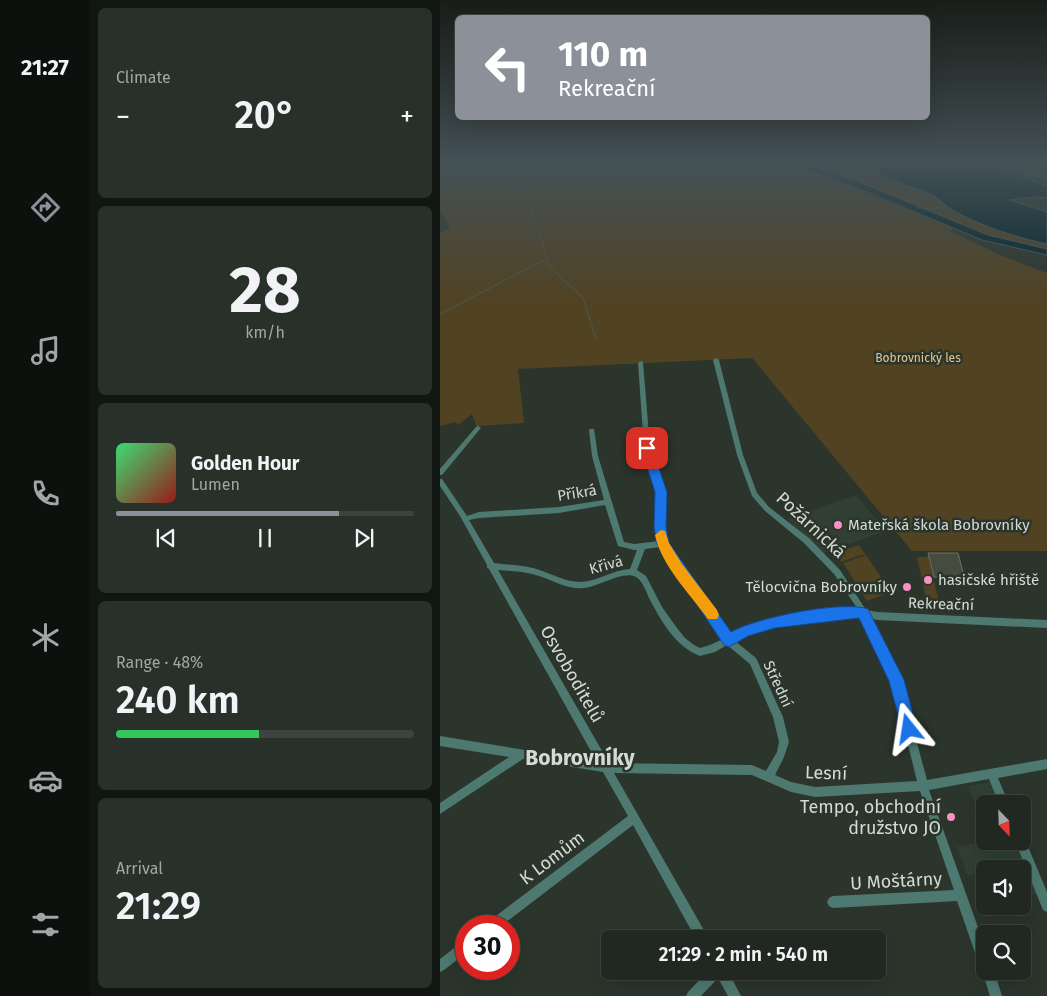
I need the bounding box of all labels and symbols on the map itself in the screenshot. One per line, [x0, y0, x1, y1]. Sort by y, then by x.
park label: Bobrovnický les [875, 351, 961, 365]
pin [626, 427, 668, 469]
street label: Příkrá [556, 481, 598, 505]
street label: Požárnická [771, 487, 851, 563]
place label: Mateřská škola Bobrovníky [848, 516, 1030, 534]
marker: Mateřská škola Bobrovníky [832, 519, 844, 531]
street label: Křivá [587, 552, 625, 578]
place label: hasičské hřiště [938, 571, 1039, 589]
marker: hasičské hřiště [922, 574, 934, 586]
place label: Tělocvična Bobrovníky [745, 578, 898, 596]
marker: Tělocvična Bobrovníky [901, 581, 913, 593]
street label: Rekreační [907, 594, 975, 614]
street label: Osvoboditelů [535, 621, 609, 727]
street label: Střední [759, 658, 797, 710]
position arrow [882, 702, 934, 754]
district label: Bobrovníky [525, 745, 635, 771]
street label: Lesní [804, 761, 848, 785]
north arrow [976, 795, 1031, 850]
place label: Tempo, obchodní družstvo JO [800, 796, 941, 839]
marker: Tempo, obchodní družstvo JO [945, 811, 957, 823]
street label: K Lomům [515, 826, 589, 890]
street label: U Moštárny [849, 868, 943, 894]
speed limit sign: 30 [455, 915, 520, 980]

